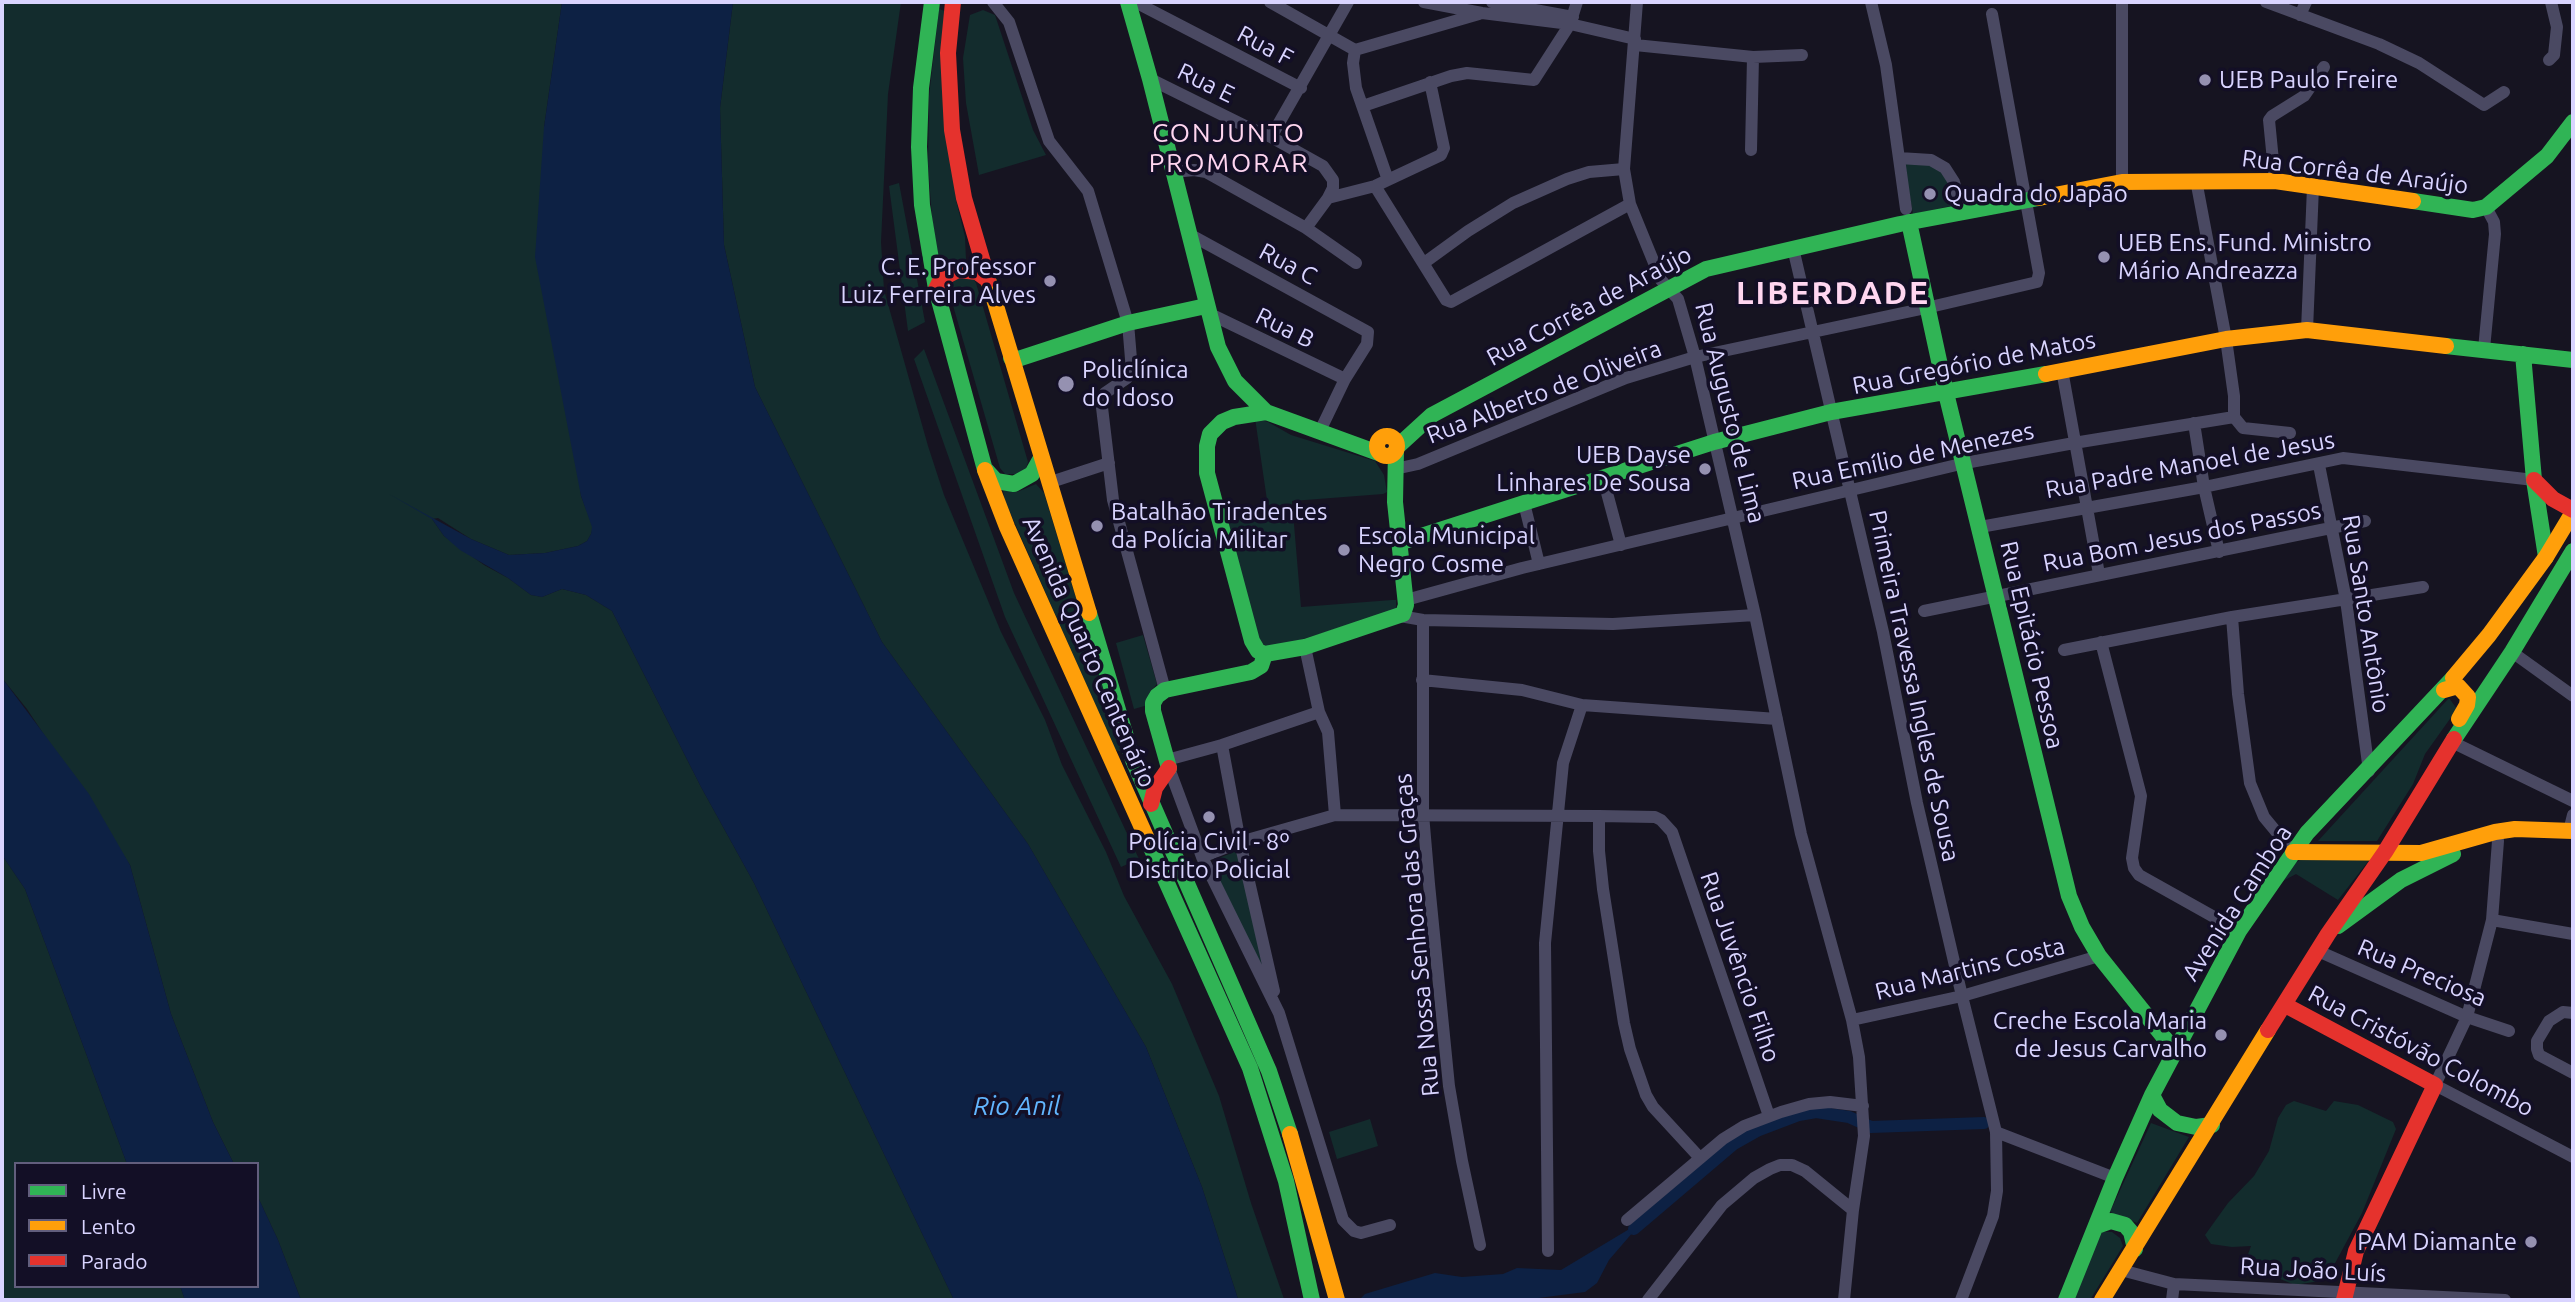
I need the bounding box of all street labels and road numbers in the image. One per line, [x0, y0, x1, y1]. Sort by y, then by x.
street label: Rua F [1232, 19, 1298, 73]
street label: Rua E [1173, 57, 1239, 109]
street label: Rua Corrêa de Araújo [2240, 144, 2470, 200]
street label: Rua C [1254, 237, 1322, 291]
street label: Rua Corrêa de Araújo [1482, 240, 1696, 372]
street label: Rua Augusto de Lima [1689, 300, 1771, 526]
street label: Rua B [1251, 302, 1319, 354]
street label: Rua Gregório de Matos [1850, 325, 2098, 401]
street label: Rua Alberto de Oliveira [1422, 334, 1666, 450]
street label: Rua Emílio de Menezes [1789, 416, 2037, 496]
street label: Rua Padre Manoel de Jesus [2043, 425, 2337, 505]
street label: Rua Bom Jesus dos Passos [2040, 496, 2324, 578]
street label: Primeira Travessa Ingles de Sousa [1863, 508, 1965, 864]
street label: Avenida Quarto Centenário [1016, 512, 1162, 792]
street label: Rua Santo Antônio [2336, 513, 2396, 715]
street label: Rua Epitácio Pessoa [1994, 538, 2070, 752]
street label: Rua Nossa Senhora das Graças [1389, 772, 1445, 1098]
street label: Avenida Camboa [2176, 820, 2298, 986]
street label: Rua Juvêncio Filho [1694, 868, 1786, 1066]
street label: Rua Martins Costa [1872, 931, 2068, 1007]
street label: Rua Preciosa [2353, 933, 2491, 1013]
street label: Rua Cristóvão Colombo [2303, 979, 2539, 1123]
street label: Rua João Luís [2239, 1252, 2387, 1288]

